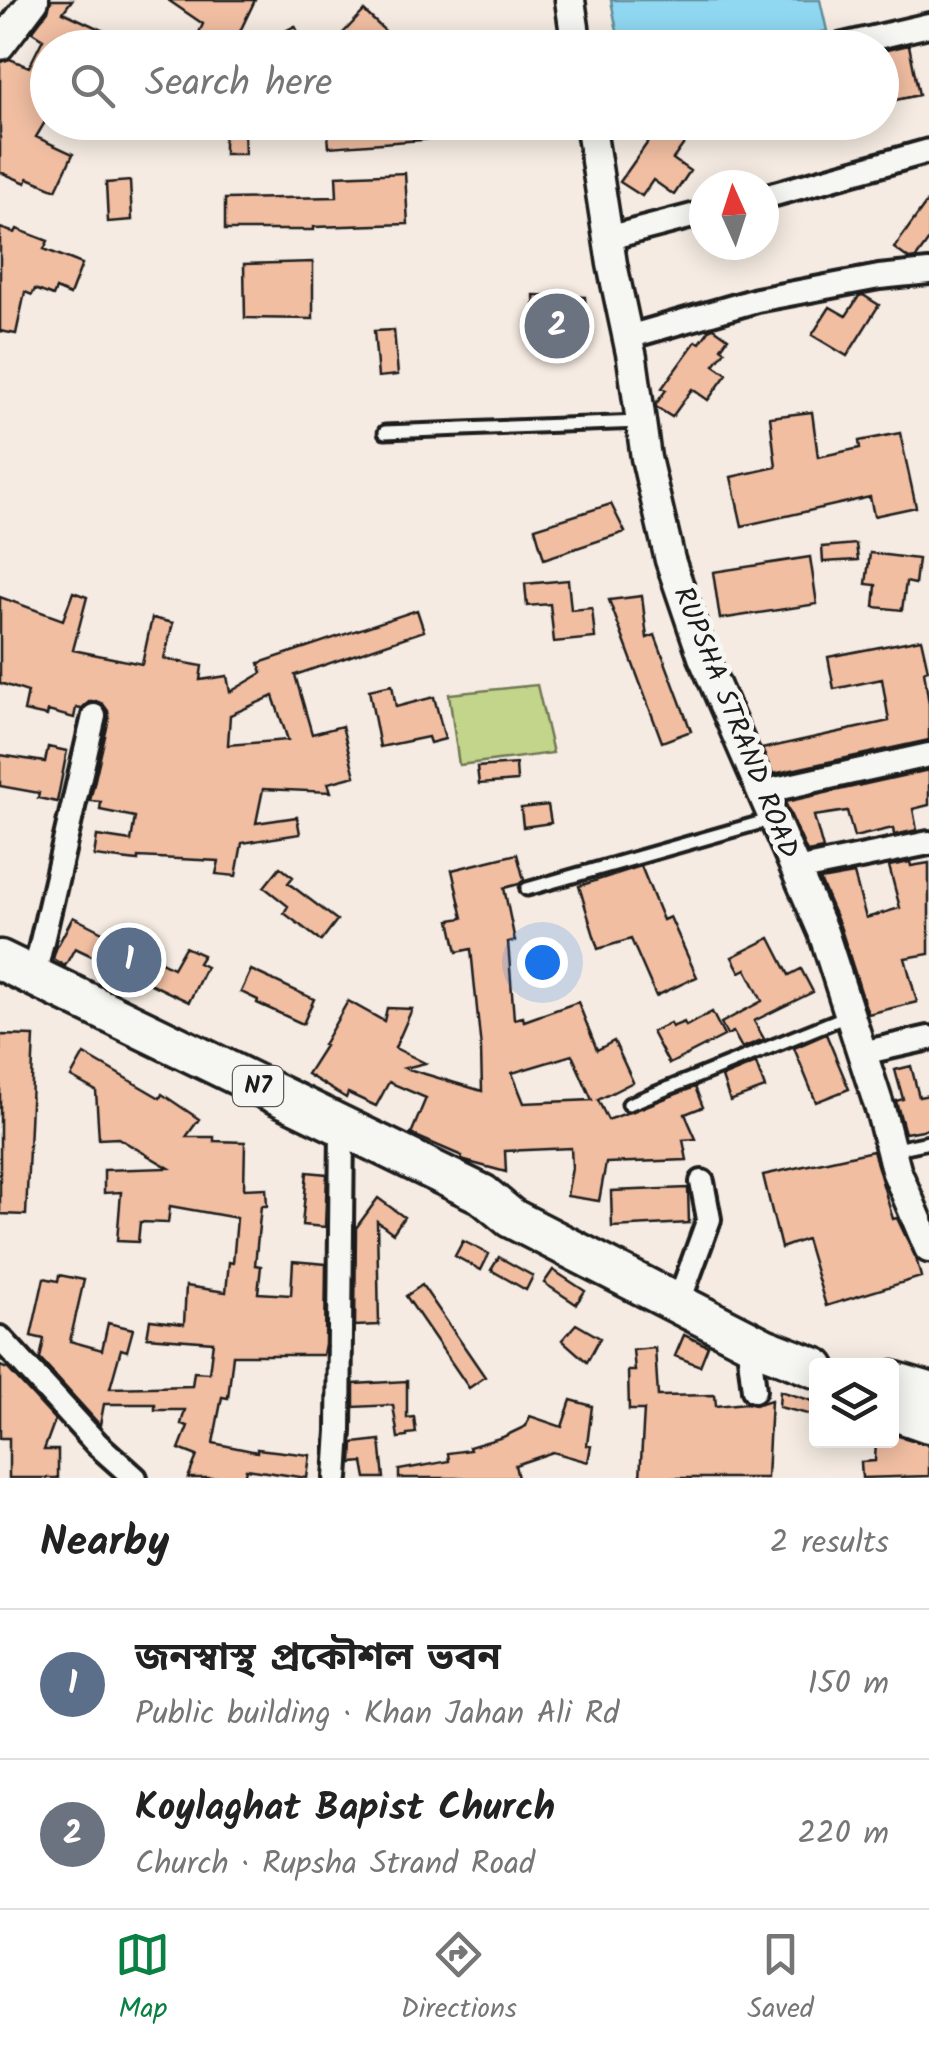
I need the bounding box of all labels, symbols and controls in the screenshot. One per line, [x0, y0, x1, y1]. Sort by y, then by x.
search box [30, 30, 899, 140]
text: Search here [145, 55, 332, 115]
icon: search [65, 58, 120, 113]
north arrow [689, 170, 779, 260]
pin: 2 [524, 288, 590, 364]
street label: RUPSHA STRAND ROAD [660, 580, 810, 866]
pin: 1 [96, 922, 162, 998]
your location [517, 937, 568, 988]
road number: N7 [233, 1066, 283, 1106]
map controls [809, 1358, 899, 1448]
button: layers [809, 1358, 899, 1448]
text: Nearby [40, 1510, 169, 1577]
text: 2 results [770, 1518, 889, 1569]
text: জনস্বাস্থ প্রকৌশল ভবন [135, 1629, 501, 1689]
text: 1 [68, 1659, 77, 1710]
text: 150 m [807, 1659, 889, 1710]
text: Public building · Khan Jahan Ali Rd [135, 1689, 619, 1740]
text: Koylaghat Bapist Church [135, 1779, 555, 1839]
text: 2 [63, 1809, 82, 1860]
text: 220 m [798, 1809, 889, 1860]
text: Church · Rupsha Strand Road [135, 1839, 535, 1890]
tab: Map [115, 1927, 170, 2032]
tab: Directions [401, 1927, 517, 2032]
tab: Saved [747, 1927, 814, 2032]

